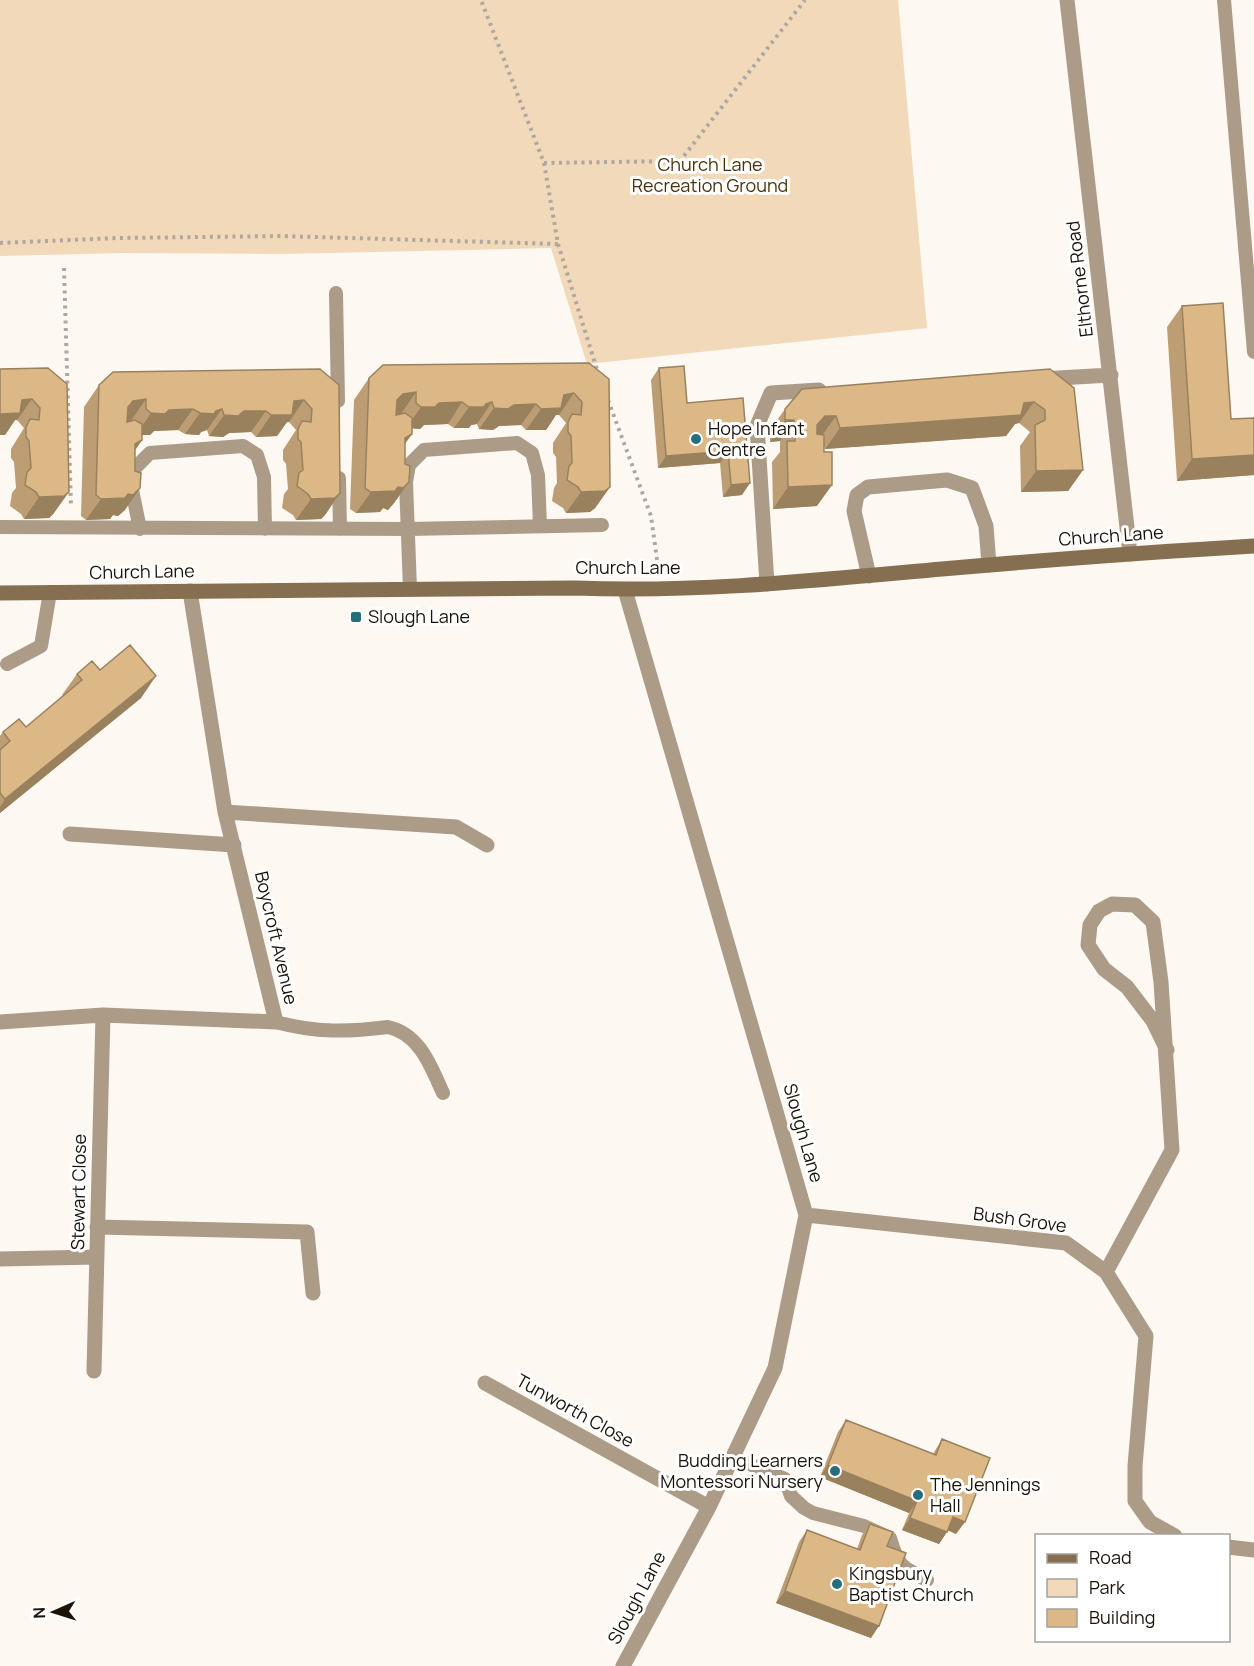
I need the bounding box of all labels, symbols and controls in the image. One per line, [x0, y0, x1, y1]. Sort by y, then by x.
park label: Church Lane Recreation Ground [632, 152, 788, 197]
street label: Elthorne Road [1060, 220, 1098, 339]
place label: Hope Infant Centre [708, 416, 805, 461]
marker: Hope Infant Centre [689, 432, 703, 446]
street label: Church Lane [1058, 519, 1164, 551]
street label: Church Lane [575, 555, 681, 579]
street label: Church Lane [89, 558, 195, 584]
place label: Slough Lane [368, 604, 470, 628]
marker: Slough Lane [349, 610, 363, 624]
street label: Boycroft Avenue [250, 869, 304, 1007]
street label: Slough Lane [778, 1080, 830, 1185]
street label: Stewart Close [65, 1134, 91, 1250]
street label: Bush Grove [972, 1201, 1068, 1237]
street label: Tunworth Close [512, 1368, 639, 1452]
place label: Budding Learners Montessori Nursery [660, 1448, 824, 1493]
marker: Budding Learners Montessori Nursery [828, 1464, 842, 1478]
place label: The Jennings Hall [930, 1472, 1041, 1517]
marker: The Jennings Hall [911, 1488, 925, 1502]
legend [1035, 1534, 1230, 1642]
text: Road [1089, 1545, 1132, 1569]
street label: Slough Lane [602, 1547, 671, 1648]
place label: Kingsbury Baptist Church [849, 1561, 974, 1606]
text: Park [1089, 1575, 1126, 1599]
marker: Kingsbury Baptist Church [830, 1577, 844, 1591]
north arrow [24, 1582, 84, 1642]
text: Building [1089, 1605, 1155, 1629]
text: N [28, 1606, 50, 1619]

